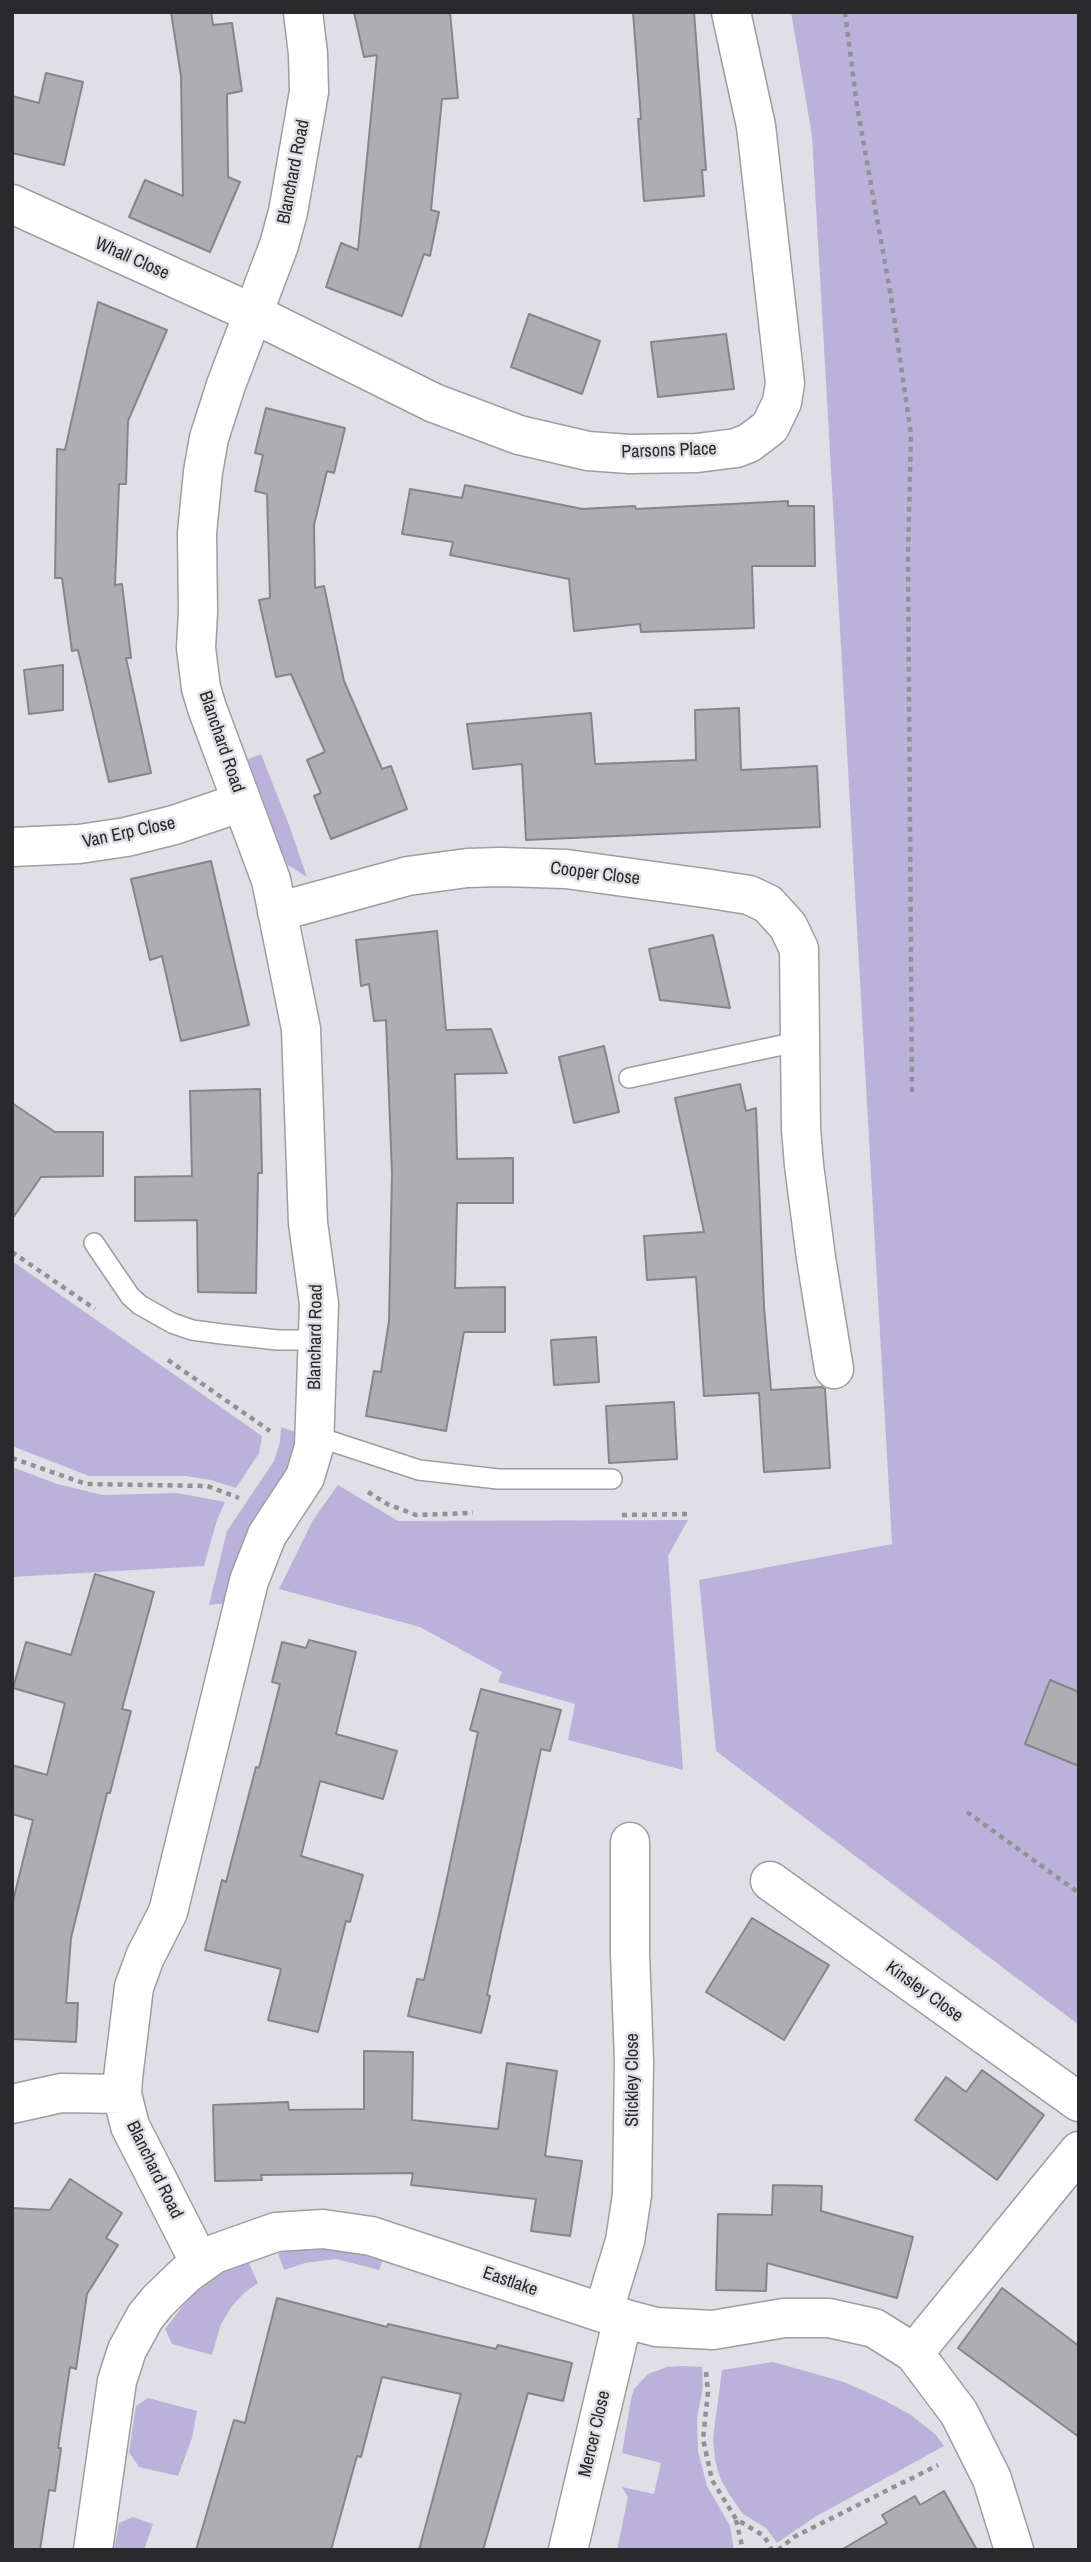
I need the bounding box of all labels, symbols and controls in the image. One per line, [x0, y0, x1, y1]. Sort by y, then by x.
street label: Blanchard Road [273, 118, 315, 226]
street label: Whall Close [92, 233, 172, 285]
street label: Parsons Place [621, 439, 717, 463]
street label: Blanchard Road [194, 688, 248, 796]
street label: Van Erp Close [81, 813, 177, 853]
street label: Cooper Close [549, 858, 641, 890]
street label: Blanchard Road [304, 1284, 328, 1390]
street label: Kinsley Close [881, 1957, 967, 2027]
street label: Stickley Close [622, 2033, 644, 2127]
street label: Blanchard Road [121, 2118, 187, 2222]
street label: Eastlake [480, 2263, 540, 2301]
street label: Mercer Close [575, 2389, 615, 2479]

